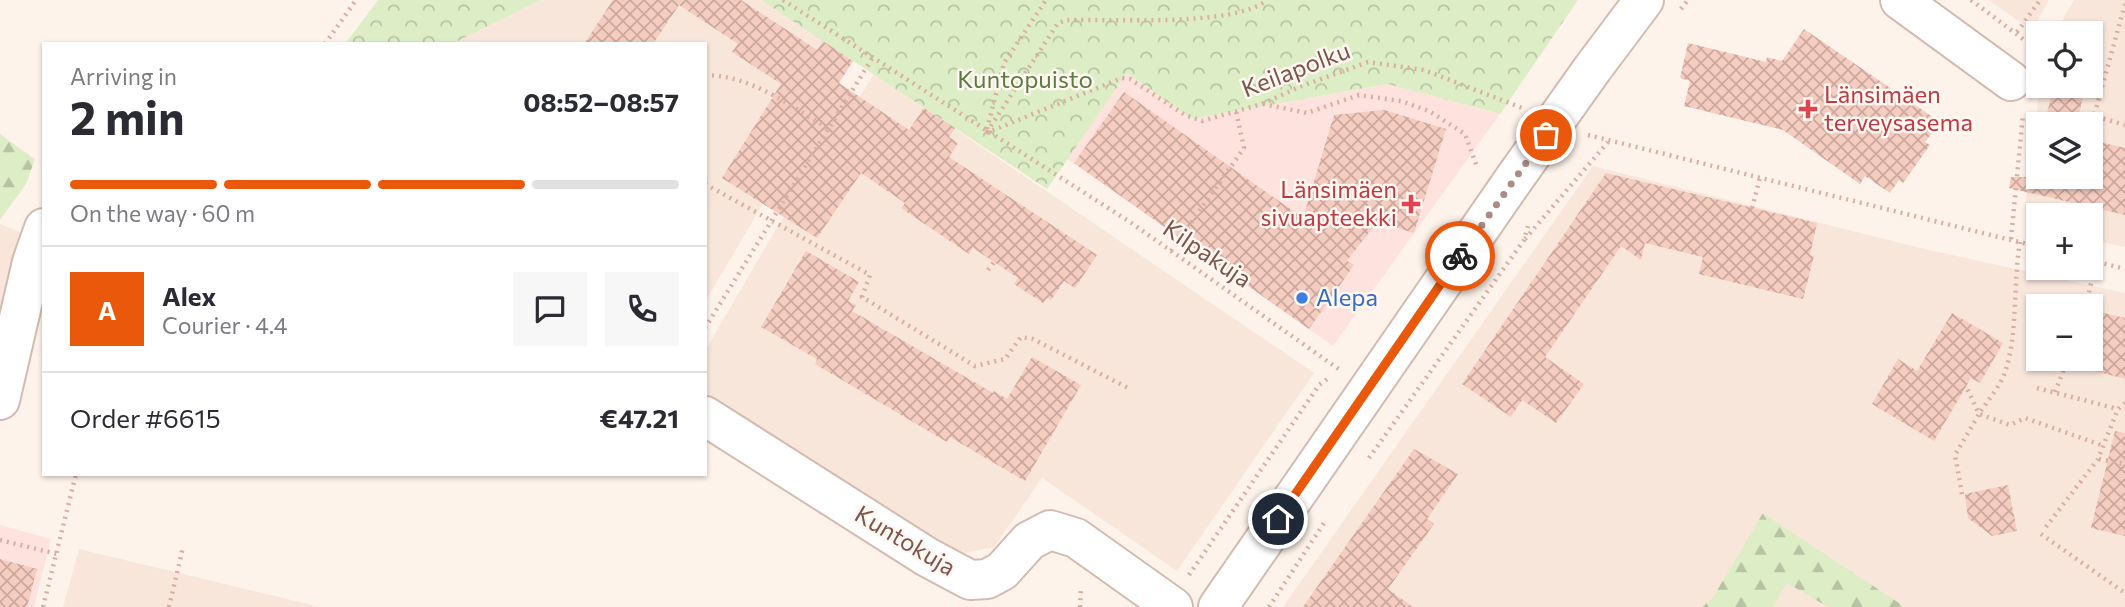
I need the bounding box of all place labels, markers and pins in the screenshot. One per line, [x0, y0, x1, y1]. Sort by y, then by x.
place label: Länsimäen terveysasema [1824, 79, 1973, 136]
marker: Länsimäen terveysasema [1798, 99, 1818, 119]
pin [1516, 105, 1576, 165]
place label: Länsimäen sivuapteekki [1260, 174, 1397, 231]
marker: Länsimäen sivuapteekki [1403, 196, 1419, 212]
place label: Alepa [1316, 282, 1378, 311]
marker: Alepa [1294, 290, 1310, 306]
pin [1248, 489, 1308, 549]

